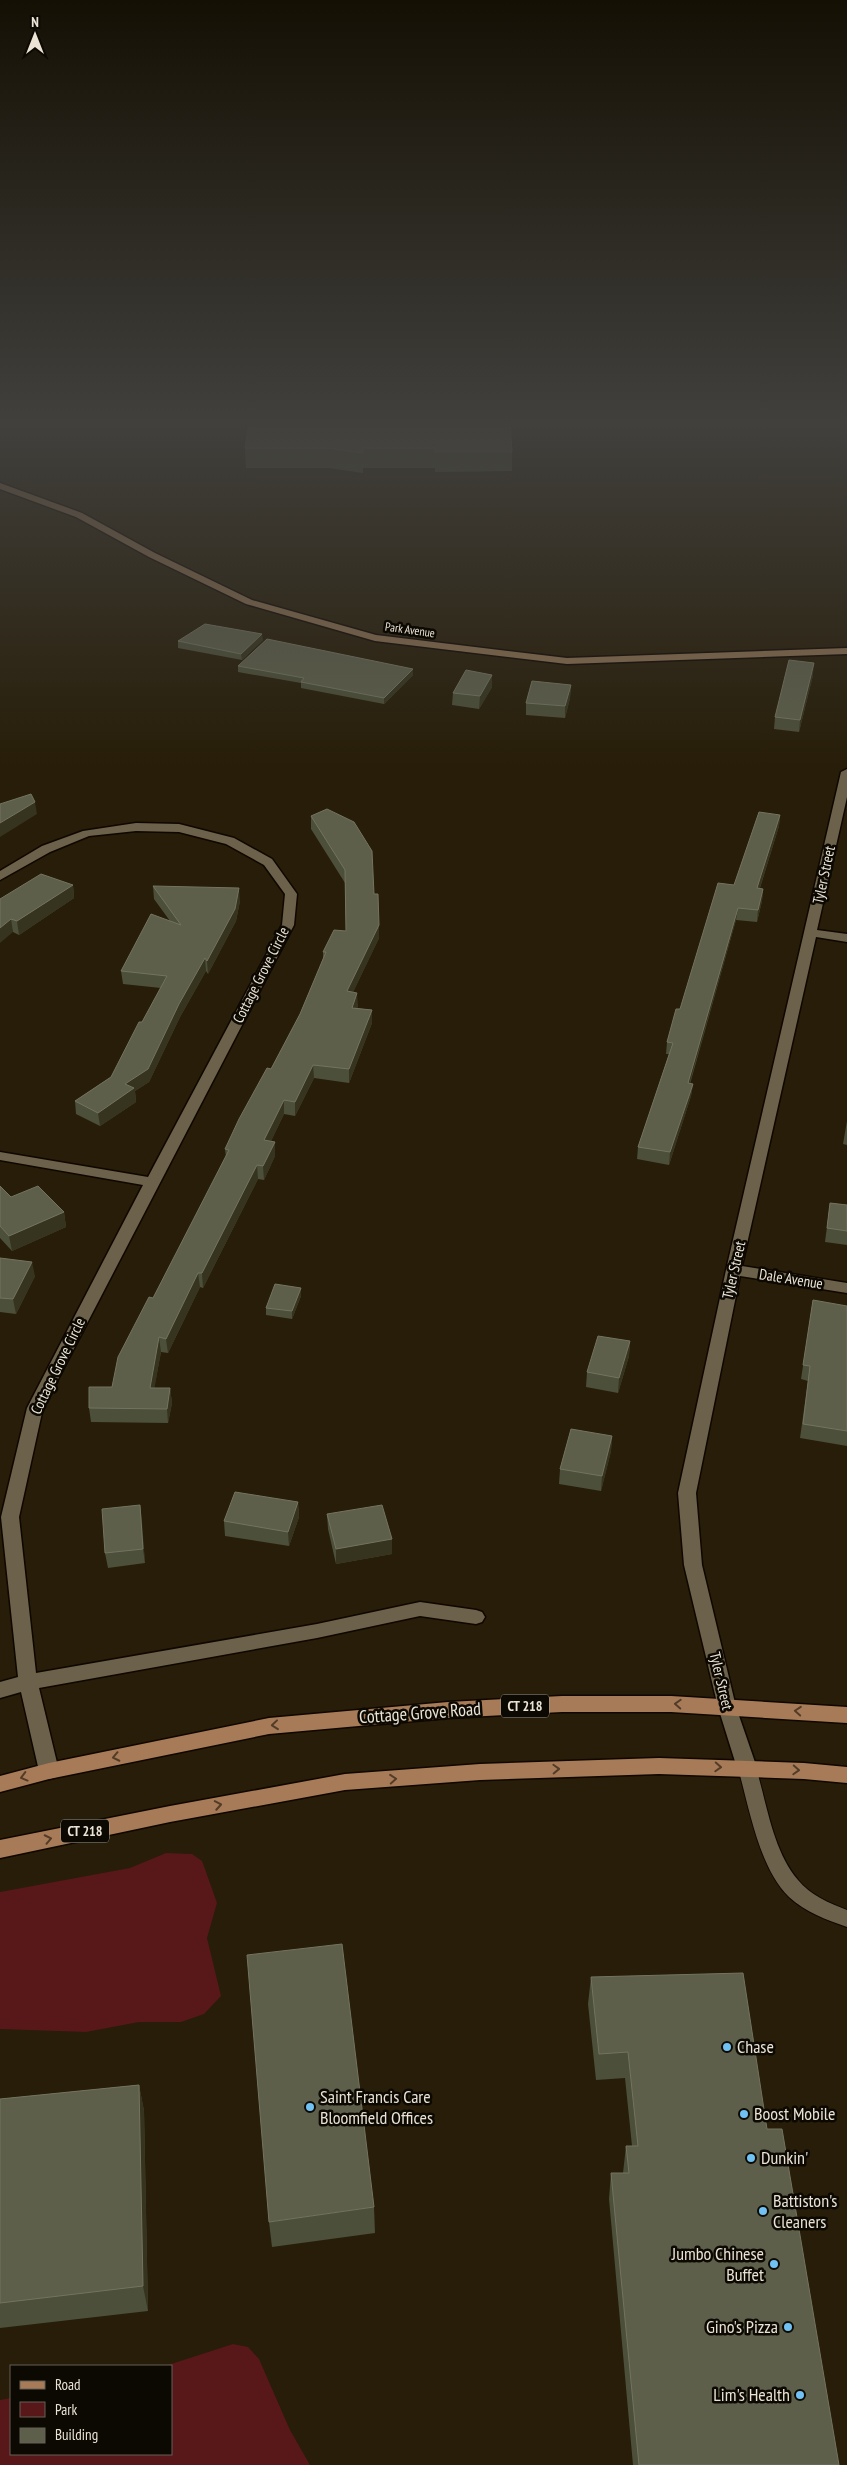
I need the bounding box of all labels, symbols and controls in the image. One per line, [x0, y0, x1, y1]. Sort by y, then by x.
north arrow [10, 10, 60, 60]
text: N [31, 13, 39, 31]
street label: Park Avenue [384, 619, 436, 640]
street label: Tyler Street [808, 844, 839, 906]
street label: Cottage Grove Circle [228, 924, 293, 1026]
street label: Tyler Street [718, 1239, 749, 1301]
street label: Dale Avenue [758, 1264, 824, 1293]
street label: Cottage Grove Circle [26, 1314, 89, 1417]
street label: Tyler Street [706, 1650, 737, 1712]
road number: CT 218 [501, 1694, 549, 1718]
street label: Cottage Grove Road [358, 1697, 482, 1728]
one-way arrow [674, 1699, 682, 1710]
one-way arrow [794, 1706, 802, 1717]
one-way arrow [271, 1720, 279, 1731]
one-way arrow [111, 1751, 120, 1762]
one-way arrow [714, 1762, 722, 1772]
one-way arrow [552, 1764, 560, 1775]
one-way arrow [792, 1765, 800, 1776]
one-way arrow [21, 1772, 29, 1782]
one-way arrow [390, 1773, 398, 1784]
one-way arrow [213, 1801, 222, 1811]
road number: CT 218 [61, 1820, 109, 1842]
one-way arrow [43, 1834, 52, 1845]
place label: Chase [737, 2035, 774, 2058]
marker: Chase [721, 2041, 733, 2053]
place label: Saint Francis Care Bloomfield Offices [320, 2085, 433, 2129]
marker: Saint Francis Care Bloomfield Offices [304, 2101, 316, 2113]
place label: Boost Mobile [754, 2102, 835, 2125]
marker: Boost Mobile [738, 2108, 750, 2120]
place label: Dunkin' [761, 2146, 808, 2169]
marker: Dunkin' [745, 2152, 757, 2164]
place label: Battiston's Cleaners [773, 2189, 837, 2233]
marker: Battiston's Cleaners [757, 2205, 769, 2217]
place label: Jumbo Chinese Buffet [671, 2242, 764, 2286]
marker: Jumbo Chinese Buffet [768, 2258, 780, 2270]
place label: Gino's Pizza [706, 2315, 778, 2338]
marker: Gino's Pizza [782, 2321, 794, 2333]
legend [10, 2365, 172, 2455]
text: Road [55, 2375, 81, 2394]
place label: Lim's Health [713, 2383, 790, 2406]
marker: Lim's Health [794, 2389, 806, 2401]
text: Park [55, 2400, 77, 2419]
text: Building [55, 2425, 98, 2444]

